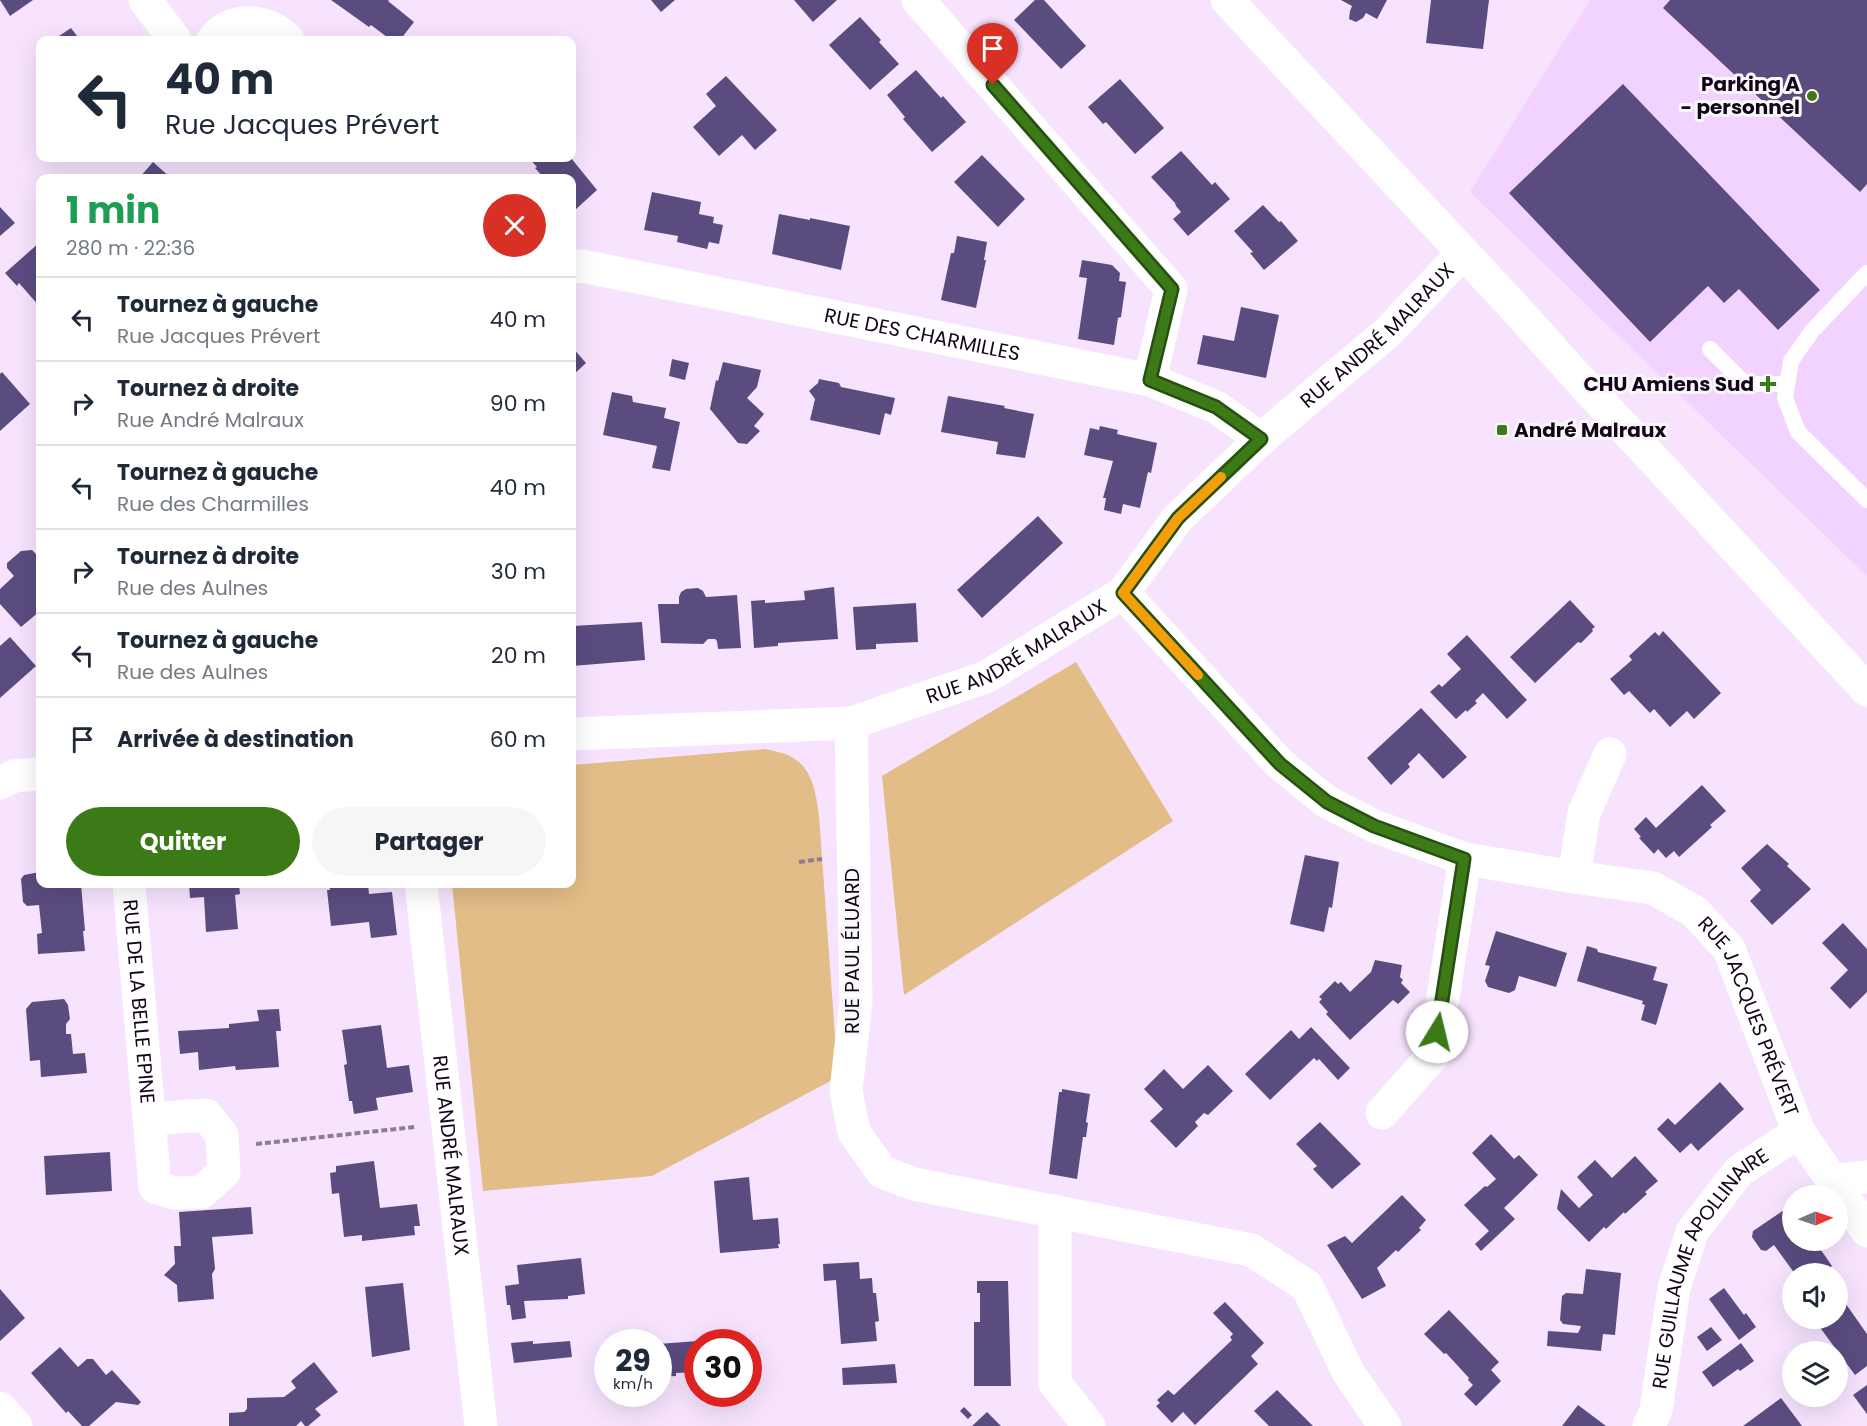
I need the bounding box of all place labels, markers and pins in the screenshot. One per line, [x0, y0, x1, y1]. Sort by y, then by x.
pin [967, 23, 1018, 85]
place label: Parking A - personnel [1681, 70, 1800, 121]
marker: Parking A - personnel [1805, 89, 1819, 103]
place label: CHU Amiens Sud [1583, 370, 1754, 398]
marker: CHU Amiens Sud [1759, 375, 1777, 393]
place label: André Malraux [1514, 416, 1666, 444]
marker: André Malraux [1495, 423, 1509, 437]

